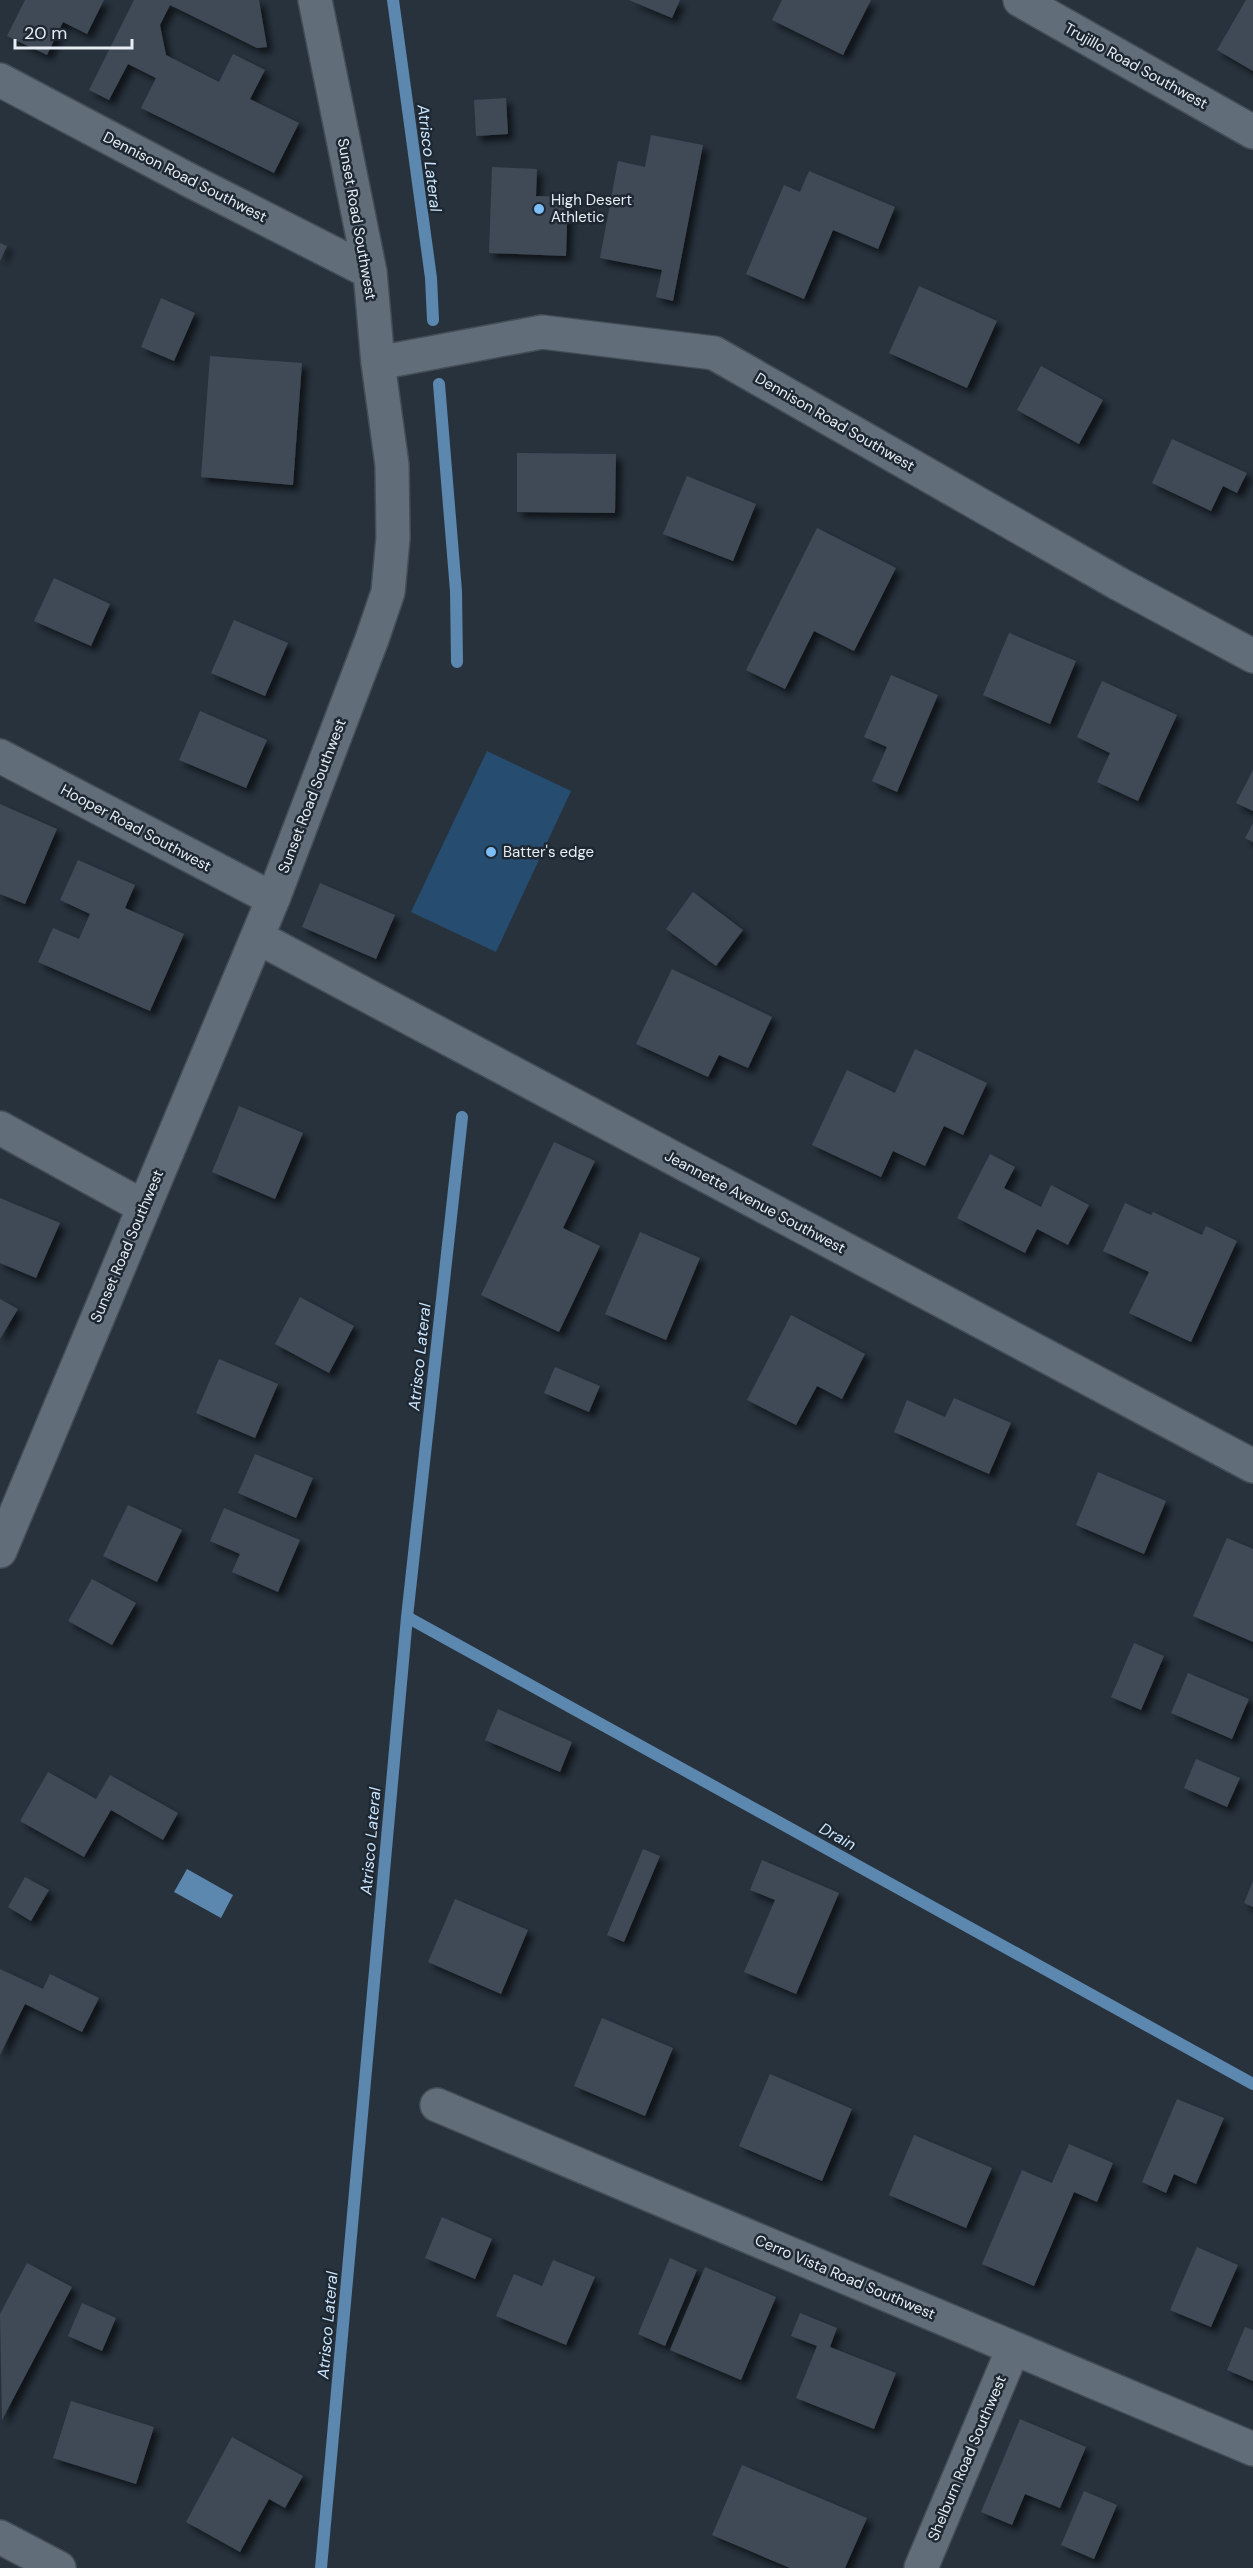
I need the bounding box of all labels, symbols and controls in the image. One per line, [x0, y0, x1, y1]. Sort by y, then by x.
scale bar [15, 12, 132, 50]
street label: Trujillo Road Southwest [1061, 18, 1211, 114]
text: 20 m [24, 21, 67, 45]
water label: Atrisco Lateral [412, 102, 447, 213]
street label: Dennison Road Southwest [100, 127, 270, 227]
street label: Sunset Road Southwest [333, 137, 381, 302]
place label: High Desert Athletic [551, 190, 632, 227]
marker: High Desert Athletic [532, 202, 546, 216]
street label: Dennison Road Southwest [752, 368, 918, 476]
street label: Sunset Road Southwest [273, 716, 351, 876]
street label: Hooper Road Southwest [57, 780, 215, 876]
place label: Batter's edge [503, 842, 594, 862]
marker: Batter's edge [484, 845, 498, 859]
street label: Jeannette Avenue Southwest [661, 1146, 849, 1258]
street label: Sunset Road Southwest [86, 1167, 168, 1325]
water label: Atrisco Lateral [403, 1302, 436, 1413]
water label: Atrisco Lateral [355, 1786, 386, 1897]
water label: Drain [816, 1818, 860, 1855]
street label: Cerro Vista Road Southwest [752, 2230, 938, 2324]
water label: Atrisco Lateral [312, 2270, 343, 2381]
street label: Shelburn Road Southwest [923, 2372, 1011, 2544]

